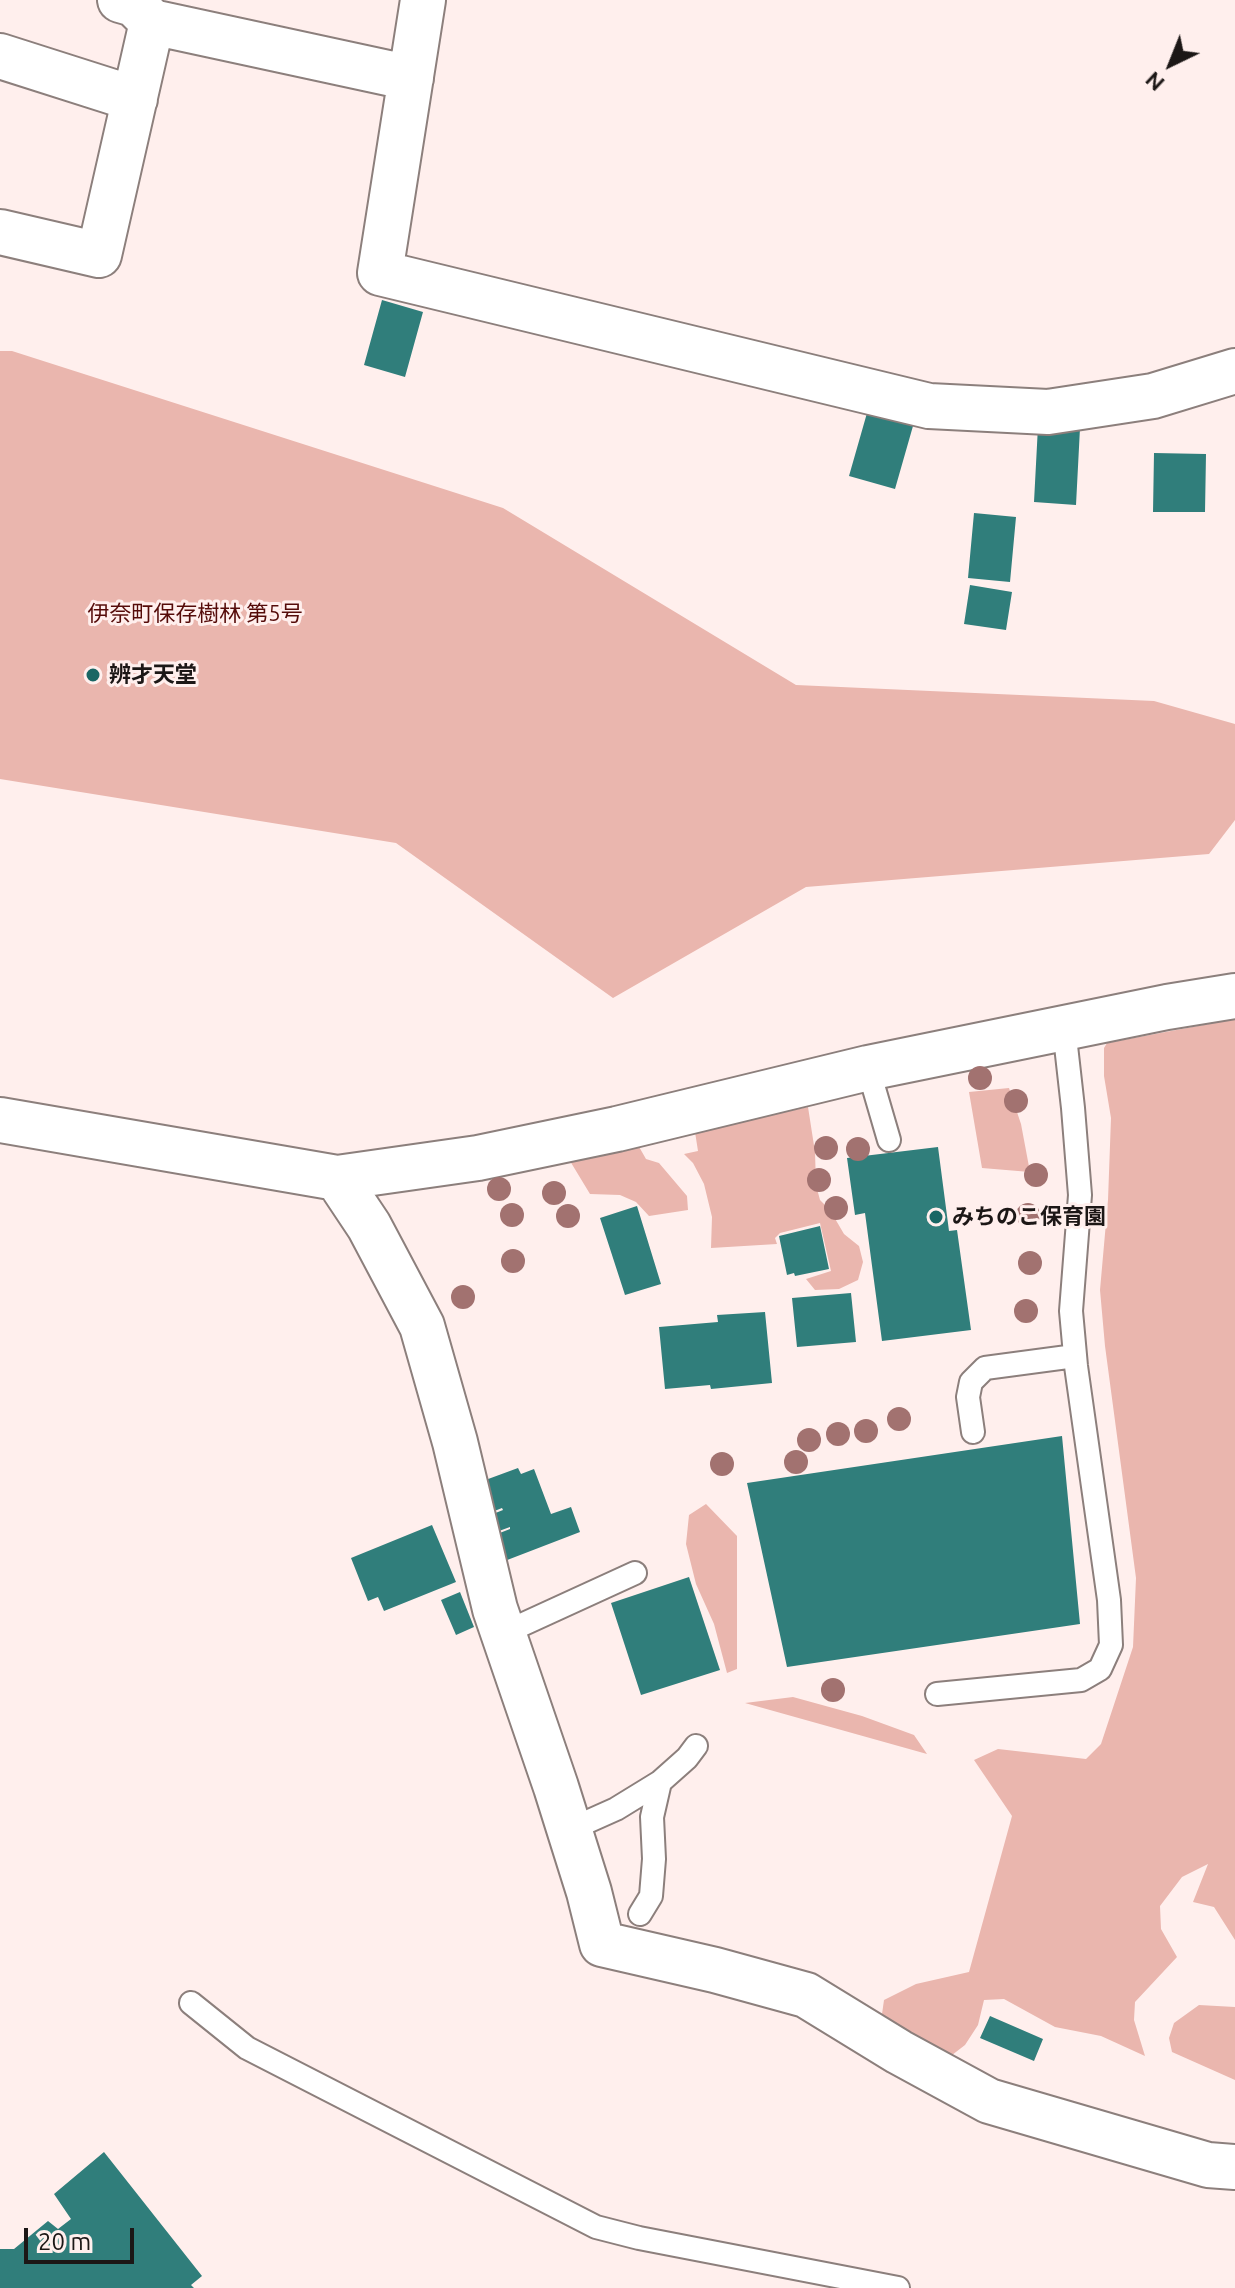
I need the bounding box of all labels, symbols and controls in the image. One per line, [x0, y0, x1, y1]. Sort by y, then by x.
north arrow [1131, 24, 1211, 104]
text: N [1140, 67, 1169, 97]
park label: 伊奈町保存樹林 第5号 [87, 601, 303, 627]
place label: 辨才天堂 [109, 662, 197, 688]
marker: 辨才天堂 [84, 666, 102, 684]
place label: みちのこ保育園 [952, 1204, 1106, 1230]
marker: みちのこ保育園 [927, 1208, 945, 1226]
scale bar [28, 2212, 138, 2262]
text: 20 m [38, 2228, 91, 2255]

